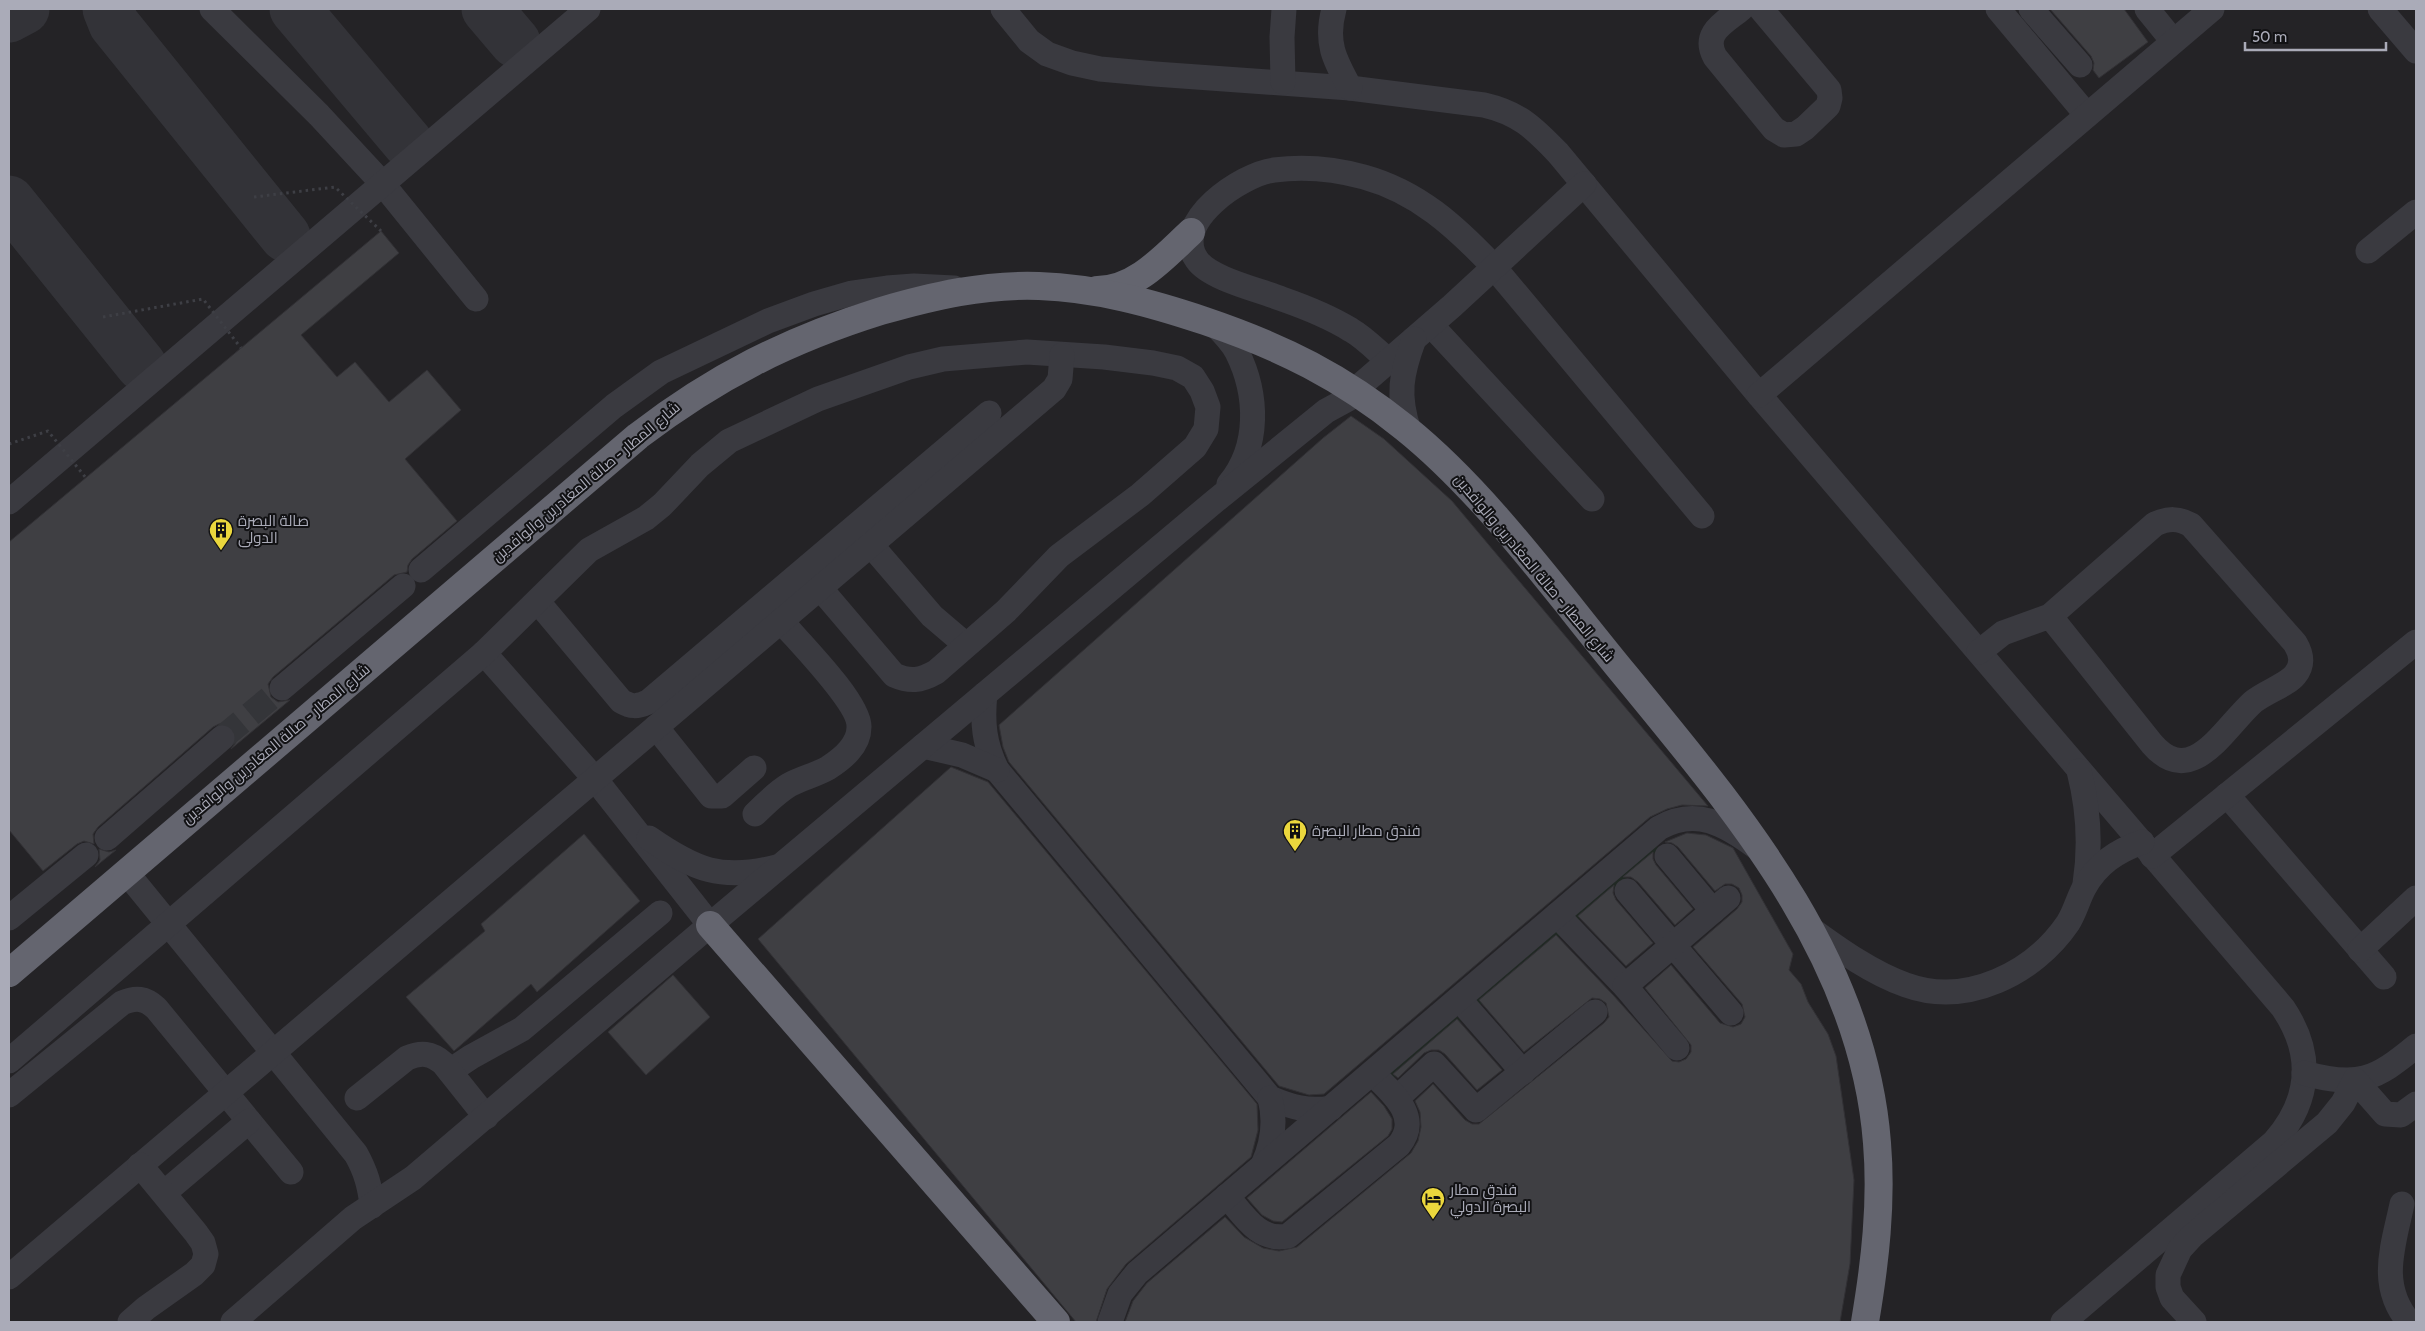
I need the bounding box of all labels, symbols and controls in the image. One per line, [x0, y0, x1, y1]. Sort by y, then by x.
scale bar [2245, 20, 2386, 52]
text: 50 m [2252, 28, 2287, 46]
street label: شارع المطار - صالة المغادرين والوافدين [488, 398, 685, 567]
street label: شارع المطار - صالة المغادرين والوافدين [1449, 470, 1618, 667]
place label: صالة البصرة الدولى [238, 512, 309, 548]
building icon: صالة البصرة الدولى [208, 517, 234, 551]
street label: شارع المطار - صالة المغادرين والوافدين [178, 660, 375, 829]
building icon: فندق مطار البصرة [1282, 818, 1308, 852]
place label: فندق مطار البصرة [1312, 822, 1421, 841]
place label: فندق مطار البصرة الدولي [1449, 1181, 1531, 1219]
hotel icon: فندق مطار البصرة الدولي [1420, 1186, 1446, 1220]

